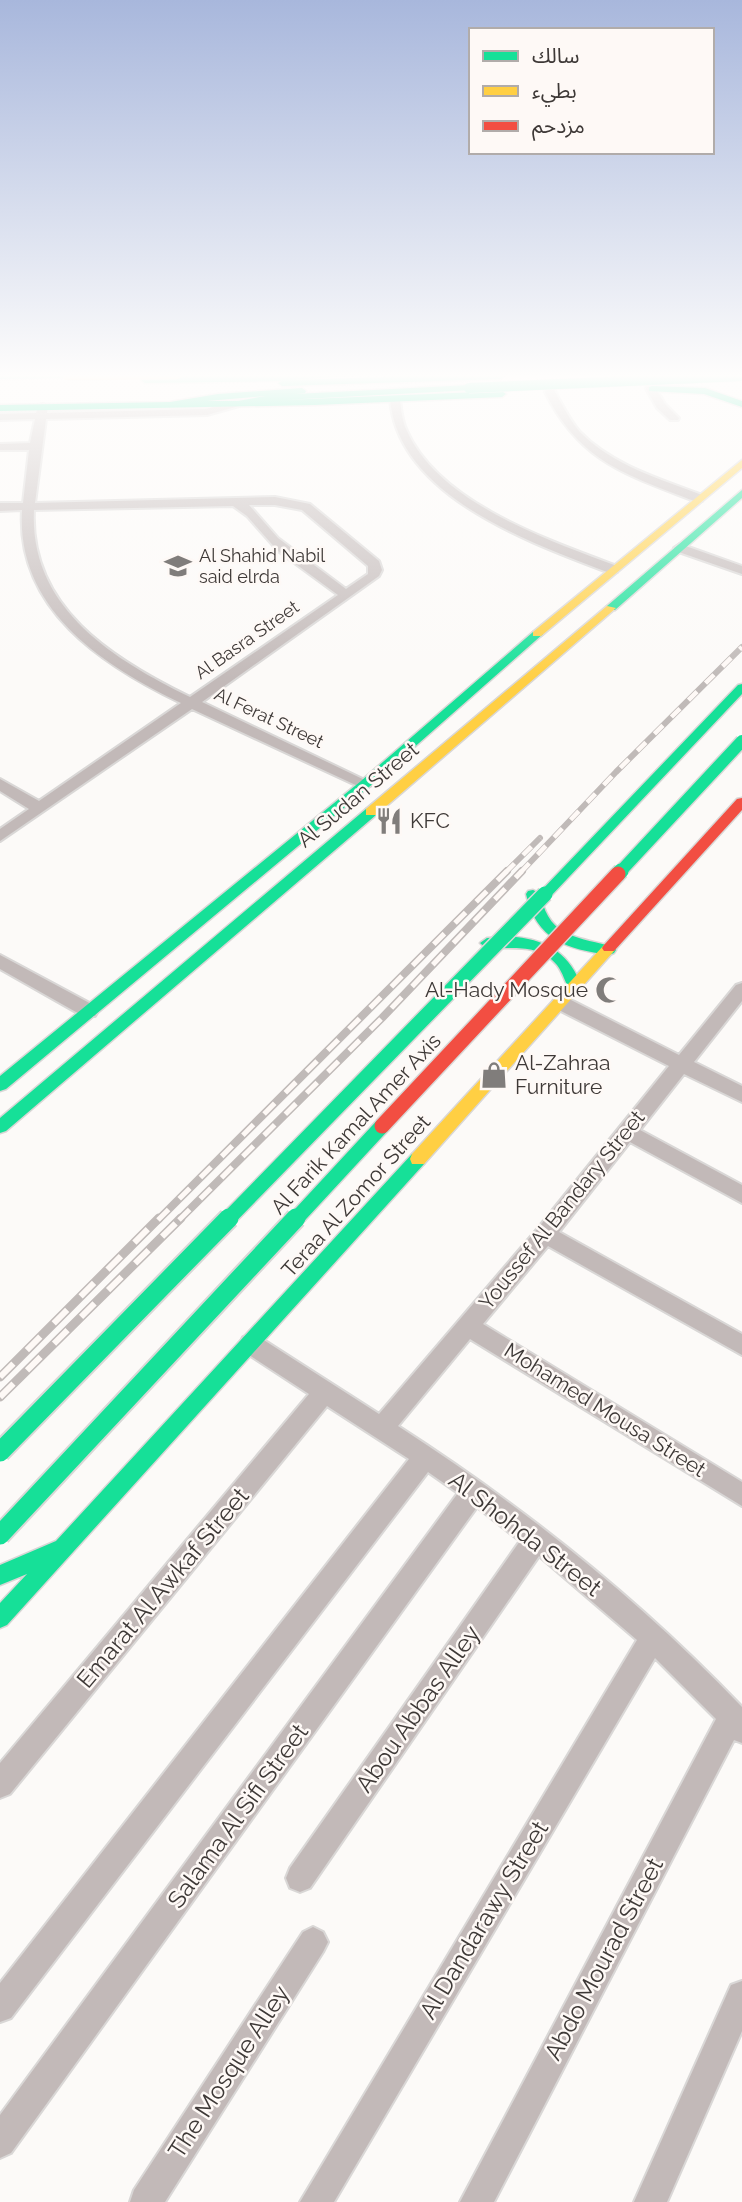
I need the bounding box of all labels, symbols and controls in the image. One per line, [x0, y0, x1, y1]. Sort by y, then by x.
legend [469, 28, 714, 154]
text: سالك [532, 43, 579, 68]
text: بطيء [532, 78, 577, 107]
text: مزدحم [532, 113, 585, 141]
place label: Al Shahid Nabil said elrda [199, 545, 325, 587]
school or university icon: Al Shahid Nabil said elrda [163, 551, 193, 581]
street label: Al Basra Street [191, 596, 303, 683]
street label: Al Ferat Street [211, 683, 327, 752]
street label: Al Sudan Street [292, 737, 423, 852]
restaurant icon: KFC [374, 806, 404, 836]
place label: KFC [410, 808, 450, 833]
mosque icon: Al-Hady Mosque [594, 975, 624, 1005]
place label: Al-Hady Mosque [425, 977, 588, 1002]
street label: Al Farik Kamal Amer Axis [265, 1028, 446, 1219]
place label: Al-Zahraa Furniture [515, 1050, 610, 1099]
shop icon: Al-Zahraa Furniture [479, 1060, 509, 1090]
street label: Youssef Al Bandary Street [474, 1105, 650, 1314]
street label: Teraa Al Zomor Street [276, 1109, 435, 1282]
street label: Mohamed Mousa Street [500, 1337, 711, 1482]
street label: Al Shohda Street [443, 1465, 607, 1602]
street label: Emarat Al Awkaf Street [70, 1482, 255, 1694]
street label: Abou Abbas Alley [349, 1620, 486, 1798]
street label: Salama Al Sifi Street [161, 1718, 314, 1913]
street label: Al Dandarawy Street [413, 1815, 554, 2024]
street label: Abdo Mourad Street [538, 1853, 669, 2065]
street label: The Mosque Alley [162, 1980, 295, 2164]

